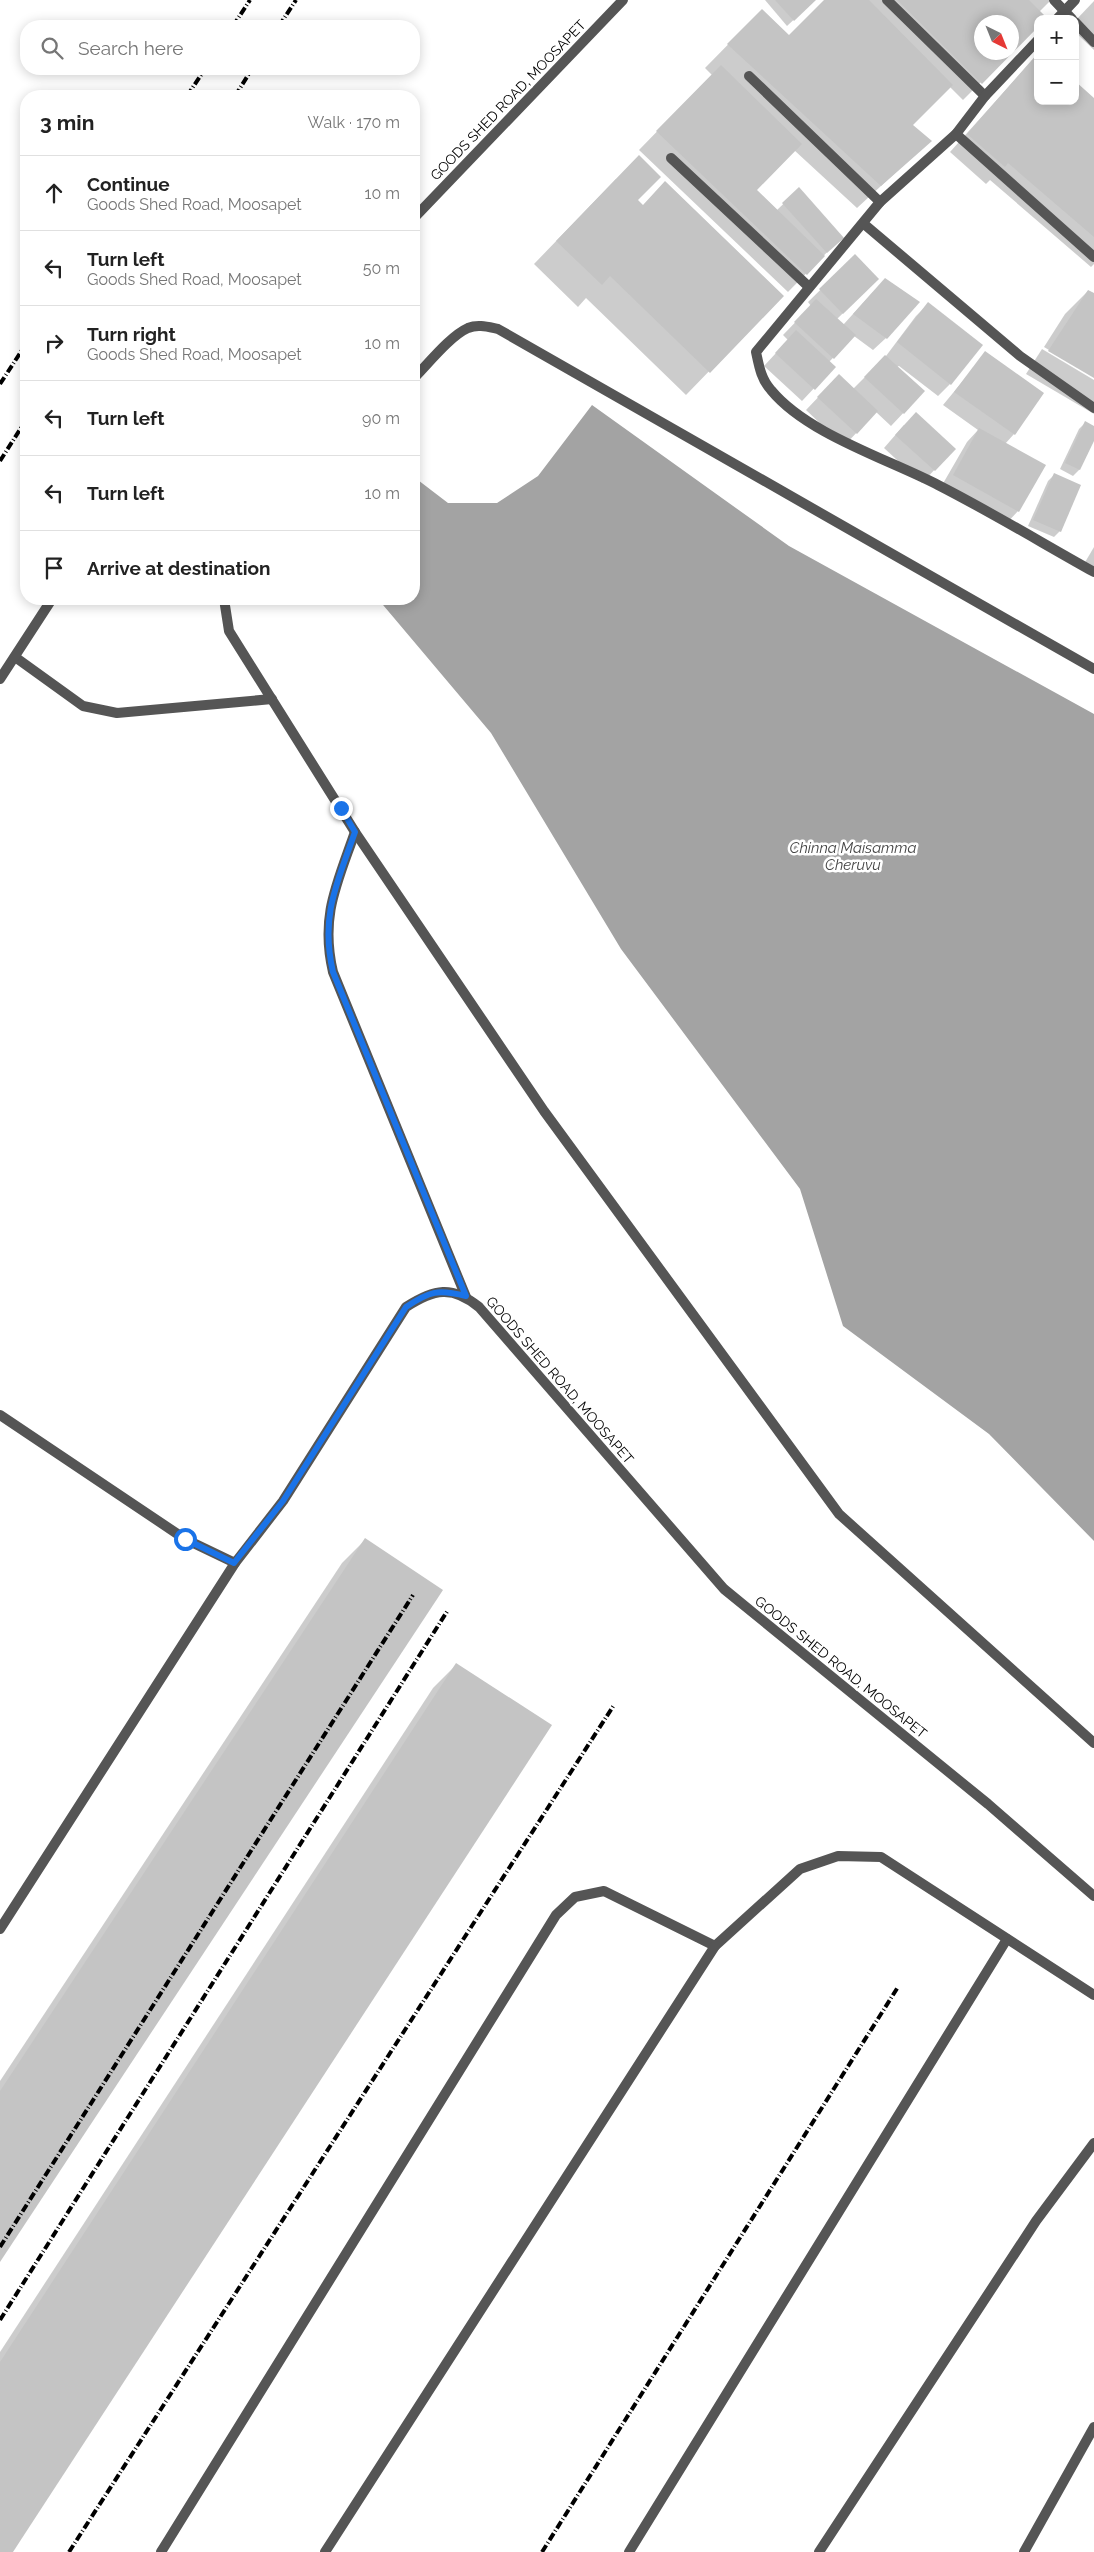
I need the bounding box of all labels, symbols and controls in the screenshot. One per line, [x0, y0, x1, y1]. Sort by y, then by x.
north arrow [974, 15, 1019, 60]
map controls [1034, 15, 1079, 105]
button: + [1034, 15, 1079, 60]
street label: GOODS SHED ROAD, MOOSAPET [427, 16, 589, 183]
search box [20, 20, 420, 75]
icon: search [38, 34, 66, 62]
text: Search here [78, 37, 184, 59]
button: − [1034, 60, 1079, 105]
text: 3 min [40, 110, 94, 135]
text: Walk · 170 m [308, 113, 400, 132]
text: Continue [87, 173, 170, 195]
icon: ahead [40, 179, 68, 207]
text: 10 m [365, 184, 400, 203]
text: Goods Shed Road, Moosapet [87, 195, 302, 214]
text: Turn left [87, 248, 164, 270]
icon: left [40, 254, 68, 282]
text: 50 m [363, 259, 400, 278]
text: Goods Shed Road, Moosapet [87, 270, 302, 289]
text: Turn right [87, 323, 176, 345]
icon: right [40, 329, 68, 357]
text: 10 m [365, 334, 400, 353]
text: Goods Shed Road, Moosapet [87, 345, 302, 364]
icon: left [40, 404, 68, 432]
text: Turn left [87, 407, 164, 429]
text: 90 m [362, 409, 400, 428]
icon: left [40, 479, 68, 507]
text: Turn left [87, 482, 164, 504]
text: 10 m [365, 484, 400, 503]
icon: arrive [40, 554, 68, 582]
text: Arrive at destination [87, 557, 271, 579]
route end [330, 797, 353, 820]
water label: Chinna Maisamma Cheruvu [790, 839, 916, 874]
street label: GOODS SHED ROAD, MOOSAPET [483, 1293, 637, 1467]
route start [174, 1528, 197, 1551]
street label: GOODS SHED ROAD, MOOSAPET [752, 1593, 930, 1742]

